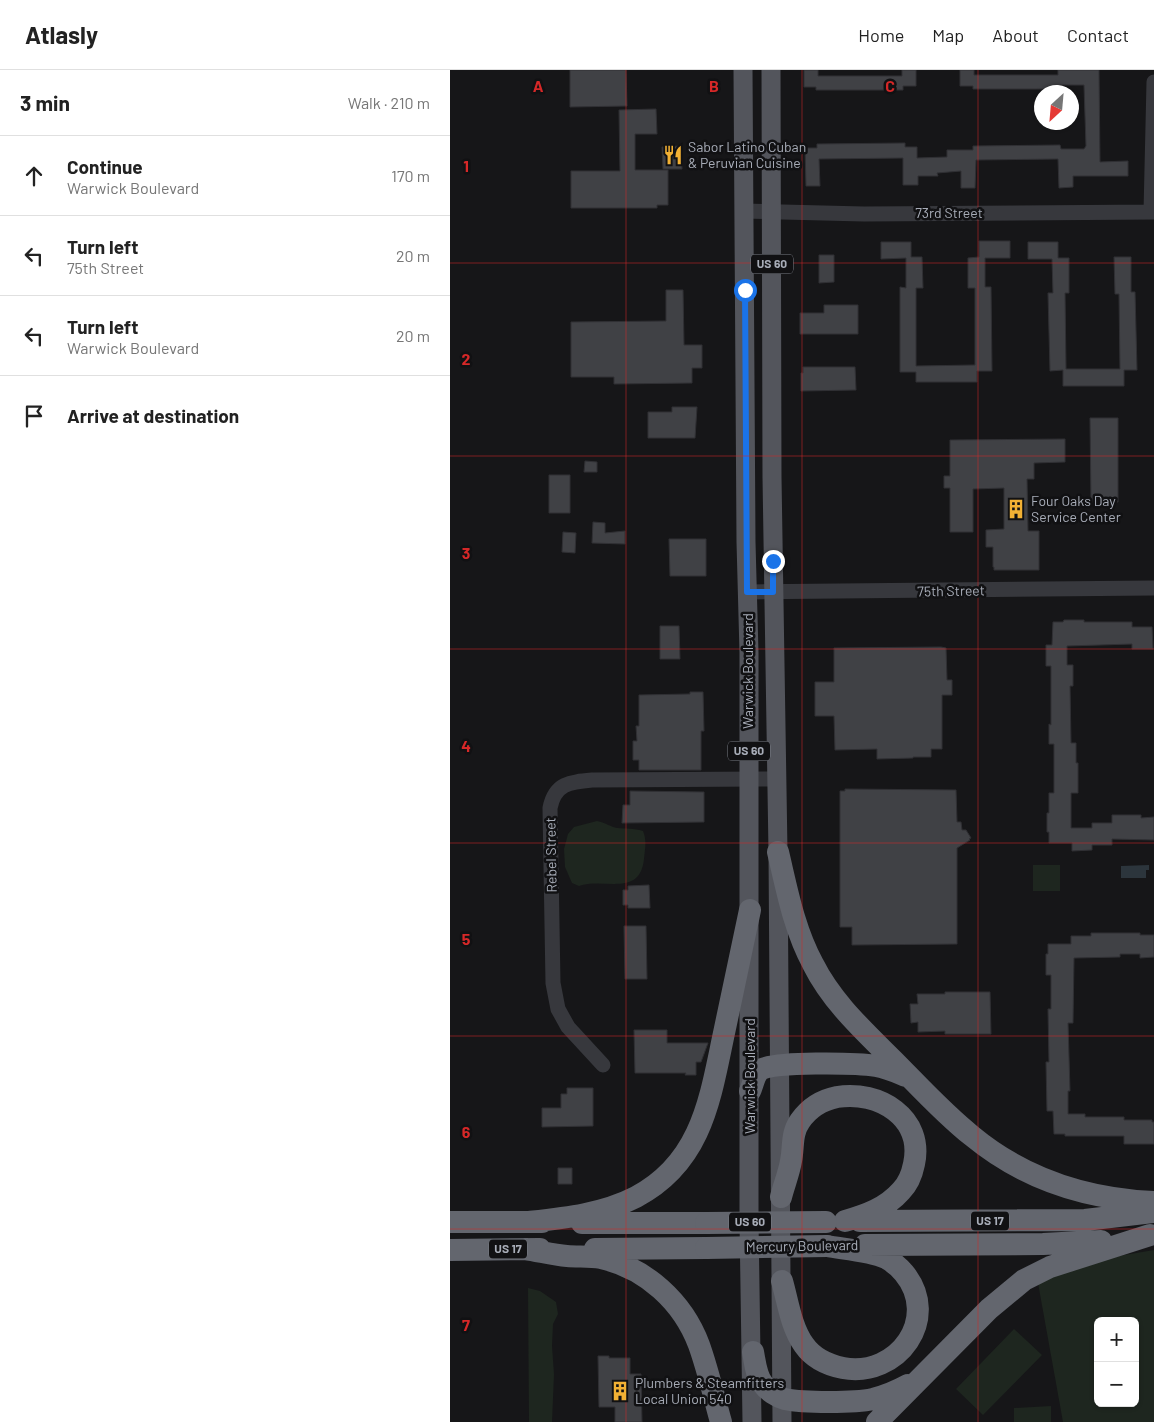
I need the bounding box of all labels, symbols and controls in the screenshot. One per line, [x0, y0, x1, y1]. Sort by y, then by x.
text: Atlasly [25, 20, 98, 49]
text: Home [858, 24, 904, 46]
text: Map [932, 24, 964, 46]
text: About [992, 24, 1039, 46]
text: Contact [1067, 24, 1129, 46]
text: A [533, 76, 544, 95]
text: B [709, 76, 719, 95]
text: C [885, 76, 895, 95]
north arrow [1034, 85, 1079, 130]
text: 3 min [20, 90, 70, 115]
text: Walk · 210 m [348, 93, 430, 112]
place label: Sabor Latino Cuban & Peruvian Cuisine [688, 138, 806, 171]
restaurant icon: Sabor Latino Cuban & Peruvian Cuisine [662, 144, 684, 166]
text: Continue [67, 155, 143, 178]
text: 1 [463, 156, 469, 175]
icon: ahead [20, 162, 48, 190]
text: 170 m [391, 166, 430, 185]
text: Warwick Boulevard [67, 178, 199, 197]
street label: 73rd Street [915, 204, 983, 221]
text: Turn left [67, 235, 138, 258]
icon: left [20, 242, 48, 270]
text: 20 m [396, 246, 430, 265]
road number: US 60 [751, 254, 793, 273]
text: 75th Street [67, 258, 144, 277]
route start [734, 279, 757, 302]
text: Turn left [67, 315, 138, 338]
icon: left [20, 322, 48, 350]
text: 20 m [396, 326, 430, 345]
text: Warwick Boulevard [67, 338, 199, 357]
text: 2 [462, 349, 471, 368]
icon: arrive [20, 402, 48, 430]
text: Arrive at destination [67, 404, 239, 427]
place label: Four Oaks Day Service Center [1031, 492, 1121, 525]
building icon: Four Oaks Day Service Center [1005, 498, 1027, 520]
text: 3 [462, 543, 470, 562]
route end [762, 550, 785, 573]
street label: 75th Street [917, 581, 985, 600]
street label: Warwick Boulevard [739, 613, 756, 729]
text: 4 [461, 736, 471, 755]
road number: US 60 [728, 741, 770, 760]
street label: Rebel Street [541, 817, 560, 893]
text: 5 [462, 929, 471, 948]
street label: Warwick Boulevard [741, 1018, 758, 1134]
text: 6 [462, 1122, 471, 1141]
road number: US 60 [729, 1212, 771, 1232]
road number: US 17 [971, 1212, 1009, 1230]
street label: Mercury Boulevard [745, 1236, 859, 1255]
road number: US 17 [489, 1240, 527, 1258]
text: 7 [462, 1315, 470, 1334]
map controls [1094, 1317, 1139, 1407]
button: + [1094, 1317, 1139, 1362]
button: − [1094, 1362, 1139, 1407]
place label: Plumbers & Steamfitters Local Union 540 [635, 1374, 784, 1407]
building icon: Plumbers & Steamfitters Local Union 540 [609, 1380, 631, 1402]

